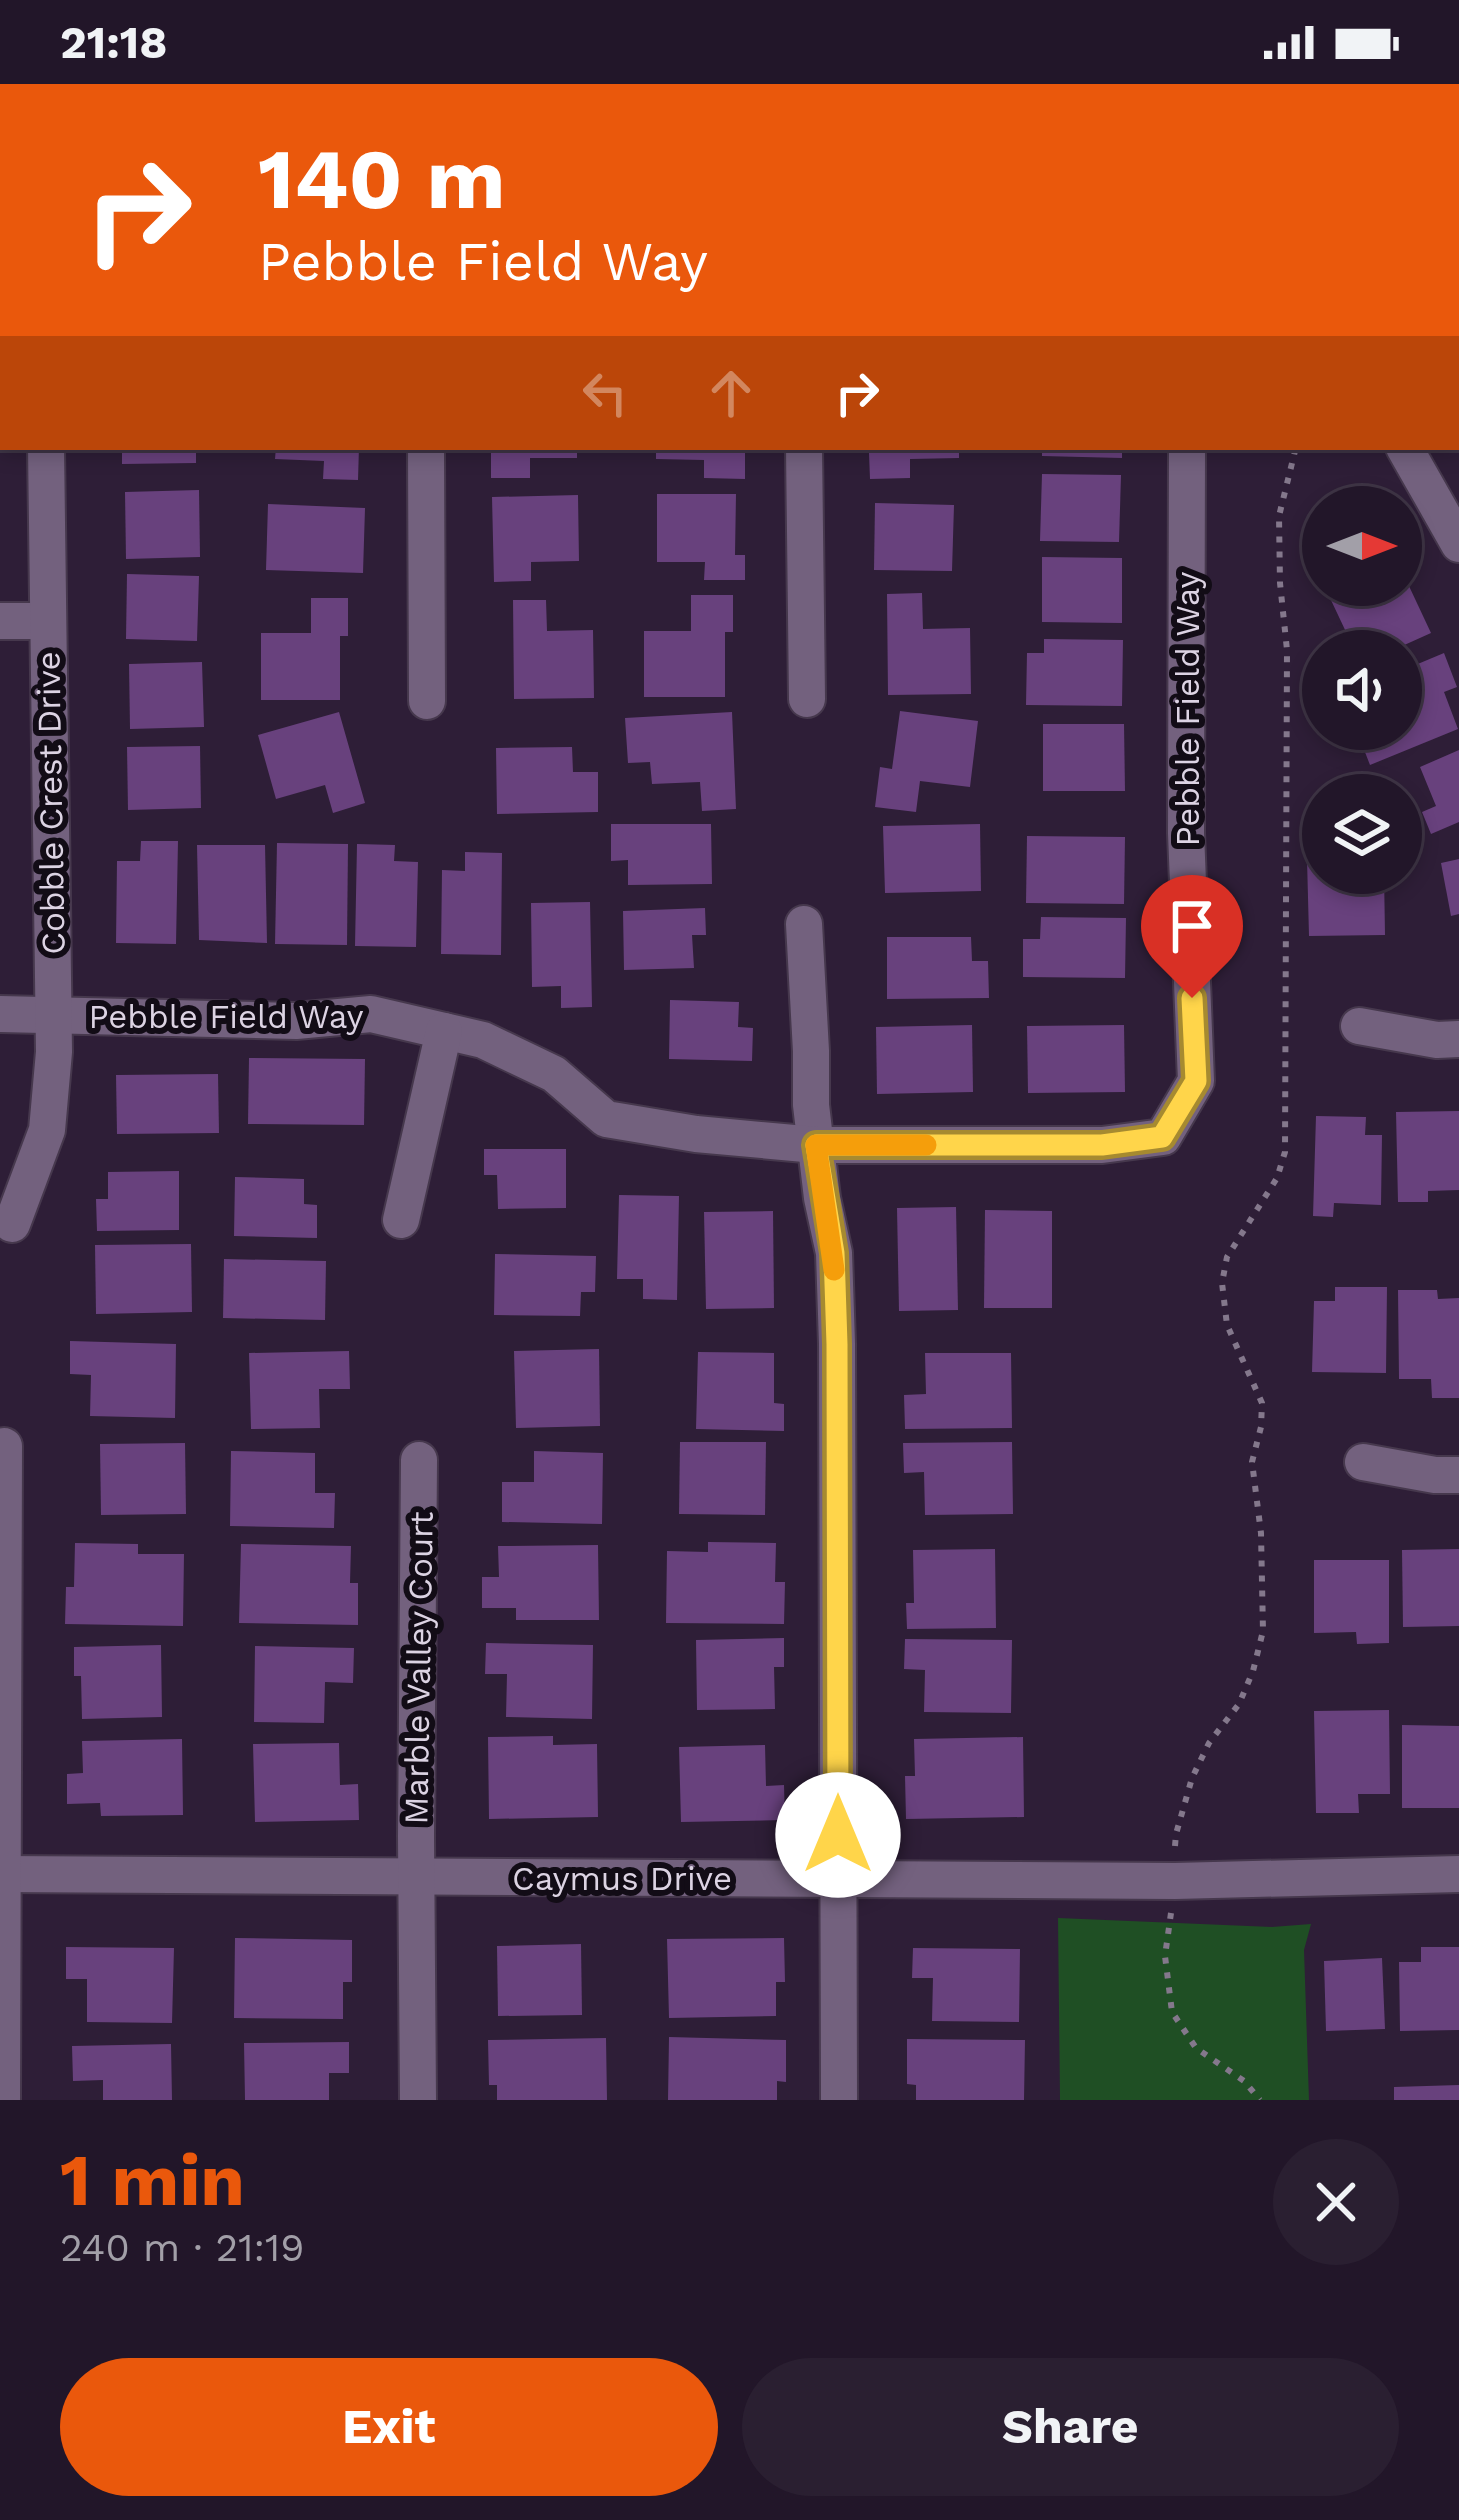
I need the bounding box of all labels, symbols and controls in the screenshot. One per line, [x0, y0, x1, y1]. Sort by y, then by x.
text: 21:18 [60, 16, 167, 69]
text: 140 m [258, 130, 506, 228]
icon: right [60, 132, 216, 288]
text: Pebble Field Way [258, 230, 708, 293]
icon: left [572, 360, 638, 426]
icon: ahead [698, 360, 764, 426]
icon: right [824, 360, 890, 426]
north arrow [1302, 486, 1422, 606]
map controls [1302, 486, 1422, 894]
street label: Pebble Field Way [1168, 572, 1207, 847]
button: sound [1302, 630, 1422, 750]
street label: Cobble Crest Drive [28, 651, 73, 955]
button: layers [1302, 774, 1422, 894]
pin [1141, 875, 1243, 998]
icon: arrive [1159, 893, 1225, 959]
street label: Pebble Field Way [89, 997, 364, 1036]
street label: Marble Valley Court [396, 1511, 441, 1825]
position arrow [775, 1772, 901, 1898]
street label: Caymus Drive [512, 1859, 732, 1898]
text: 1 min [60, 2138, 245, 2222]
button: close [1273, 2139, 1399, 2265]
text: 240 m · 21:19 [60, 2225, 304, 2270]
button: Exit [60, 2358, 718, 2496]
button: Share [742, 2358, 1399, 2496]

